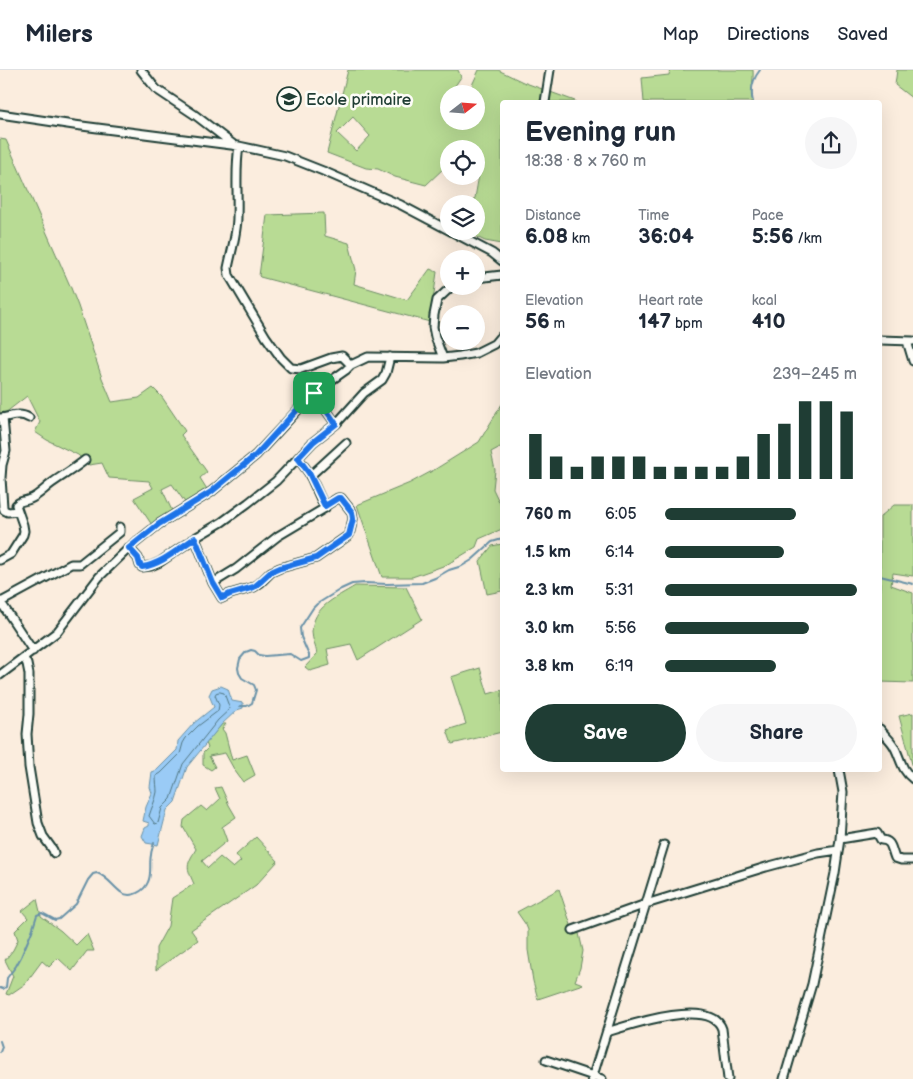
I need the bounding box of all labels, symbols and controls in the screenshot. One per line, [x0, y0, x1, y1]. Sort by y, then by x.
text: Milers [25, 20, 93, 49]
text: Map [663, 24, 699, 45]
text: Directions [727, 24, 809, 45]
text: Saved [837, 24, 888, 45]
north arrow [440, 85, 485, 130]
map controls [440, 85, 485, 350]
school or university icon: Ecole primaire [276, 86, 302, 112]
place label: Ecole primaire [306, 91, 412, 110]
text: Evening run [525, 116, 676, 149]
button: share [805, 117, 857, 169]
button: locate [440, 140, 485, 185]
text: 18:38 · 8 × 760 m [525, 152, 646, 171]
button: layers [440, 195, 485, 240]
text: Distance [525, 207, 581, 224]
text: Time [638, 207, 669, 224]
text: Pace [752, 207, 784, 224]
text: 6.08 [525, 224, 568, 249]
text: 36:04 [638, 224, 694, 249]
text: 5:56 [752, 224, 794, 249]
text: km [568, 230, 590, 247]
text: /km [794, 230, 822, 247]
button: + [440, 250, 485, 295]
text: Elevation [525, 292, 583, 309]
text: Heart rate [638, 292, 703, 309]
text: kcal [752, 292, 777, 309]
button: − [440, 305, 485, 350]
text: 56 [525, 309, 550, 334]
text: 147 [638, 309, 671, 334]
text: 410 [752, 309, 786, 334]
text: m [550, 315, 565, 332]
text: bpm [671, 315, 703, 332]
text: Elevation [525, 365, 592, 384]
text: 239–245 m [773, 365, 857, 384]
pin [293, 372, 335, 414]
icon: arrive [300, 379, 328, 407]
text: 760 m [525, 505, 571, 524]
text: 6:05 [605, 505, 637, 524]
text: 1.5 km [525, 543, 571, 562]
text: 6:14 [605, 543, 634, 562]
text: 2.3 km [525, 581, 574, 600]
text: 5:31 [605, 581, 633, 600]
text: 3.0 km [525, 619, 574, 638]
text: 5:56 [605, 619, 636, 638]
text: 3.8 km [525, 657, 574, 676]
text: 6:19 [605, 657, 633, 676]
button: Save [525, 704, 686, 762]
button: Share [696, 704, 857, 762]

